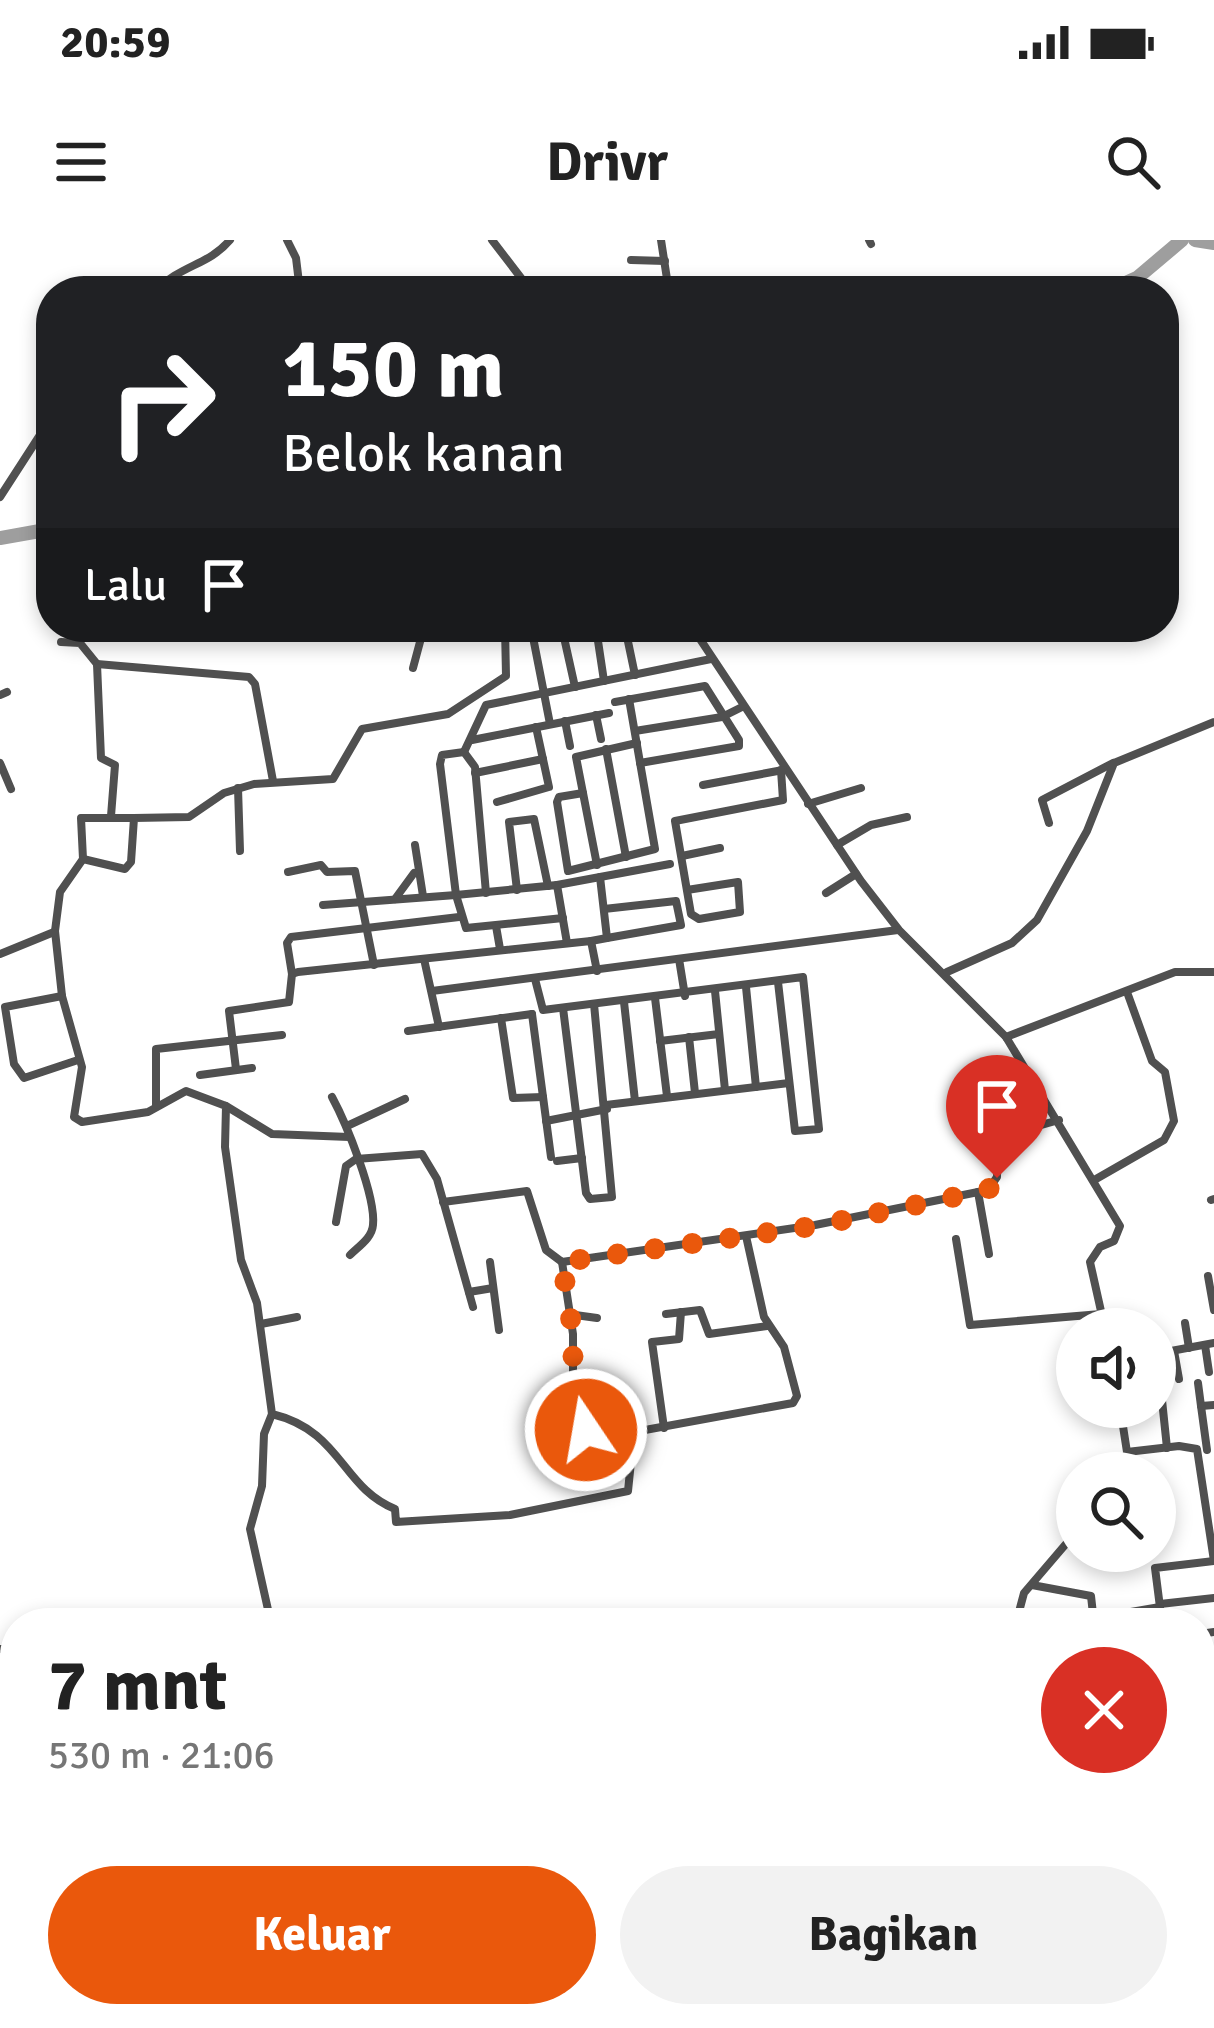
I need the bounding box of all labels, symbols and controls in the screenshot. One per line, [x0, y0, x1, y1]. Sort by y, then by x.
text: 20:59 [60, 15, 170, 70]
icon: menu [48, 129, 114, 195]
text: Drivr [546, 129, 668, 196]
icon: search [1100, 129, 1166, 195]
text: 150 m [282, 317, 504, 421]
icon: right [84, 324, 240, 480]
text: Belok kanan [282, 420, 565, 487]
icon: arrive [191, 552, 257, 618]
text: Lalu [84, 558, 167, 613]
pin [946, 1055, 1048, 1178]
icon: arrive [964, 1073, 1030, 1139]
map controls [1056, 1308, 1176, 1572]
button: sound [1056, 1308, 1176, 1428]
position arrow [523, 1367, 649, 1493]
button: search [1056, 1452, 1176, 1572]
text: 7 mnt [48, 1641, 227, 1730]
button: close [1041, 1647, 1167, 1773]
text: 530 m · 21:06 [48, 1731, 275, 1779]
button: Keluar [48, 1866, 596, 2004]
button: Bagikan [620, 1866, 1167, 2004]

